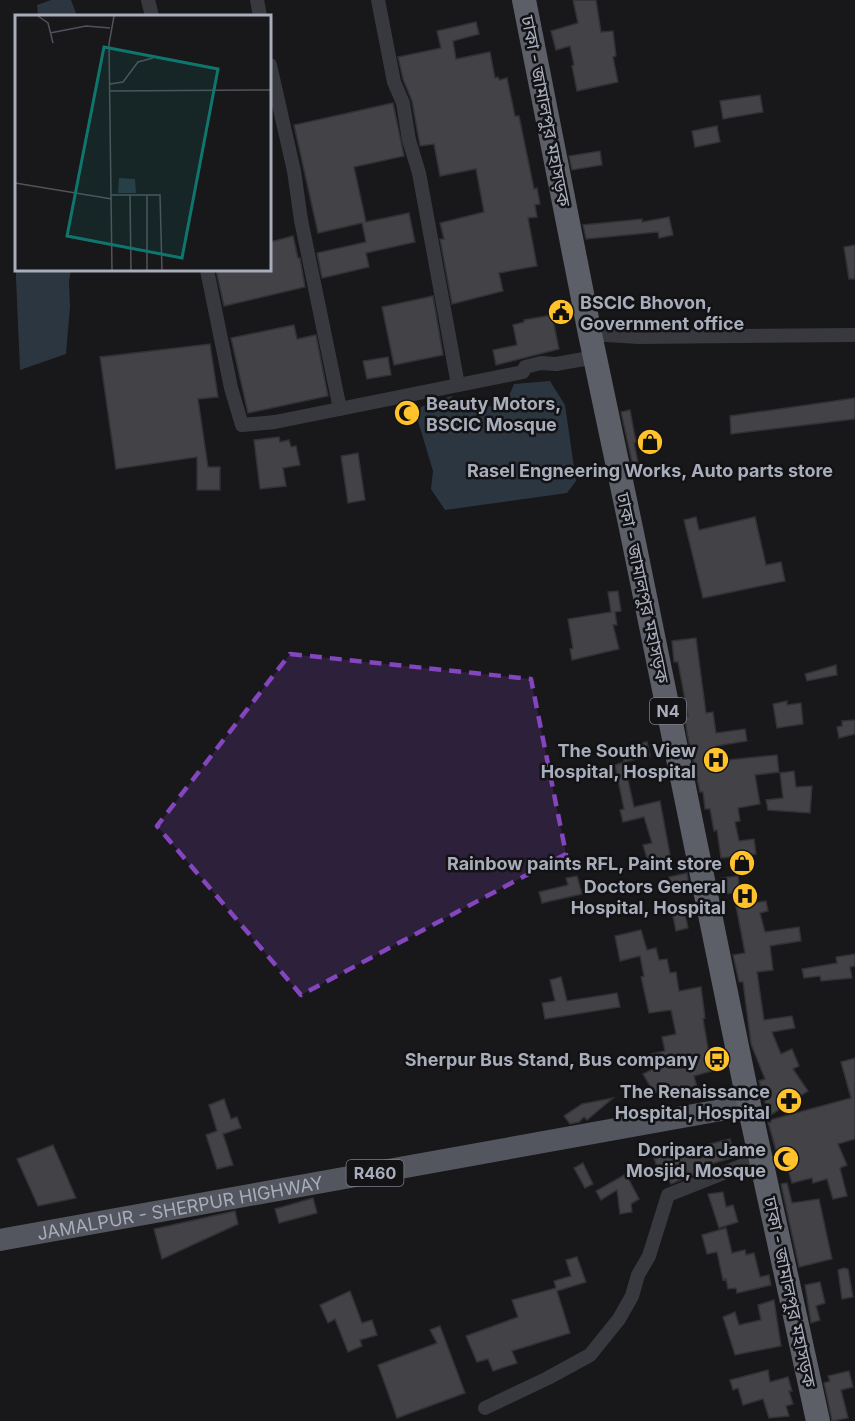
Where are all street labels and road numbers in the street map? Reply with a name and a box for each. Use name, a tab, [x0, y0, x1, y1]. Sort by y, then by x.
street label: ঢাকা - জামালপুর মহাসড়ক	[516, 13, 575, 209]
street label: ঢাকা - জামালপুর মহাসড়ক	[611, 490, 674, 686]
road number: N4	[650, 698, 686, 724]
road number: R460	[346, 1160, 404, 1186]
street label: JAMALPUR - SHERPUR HIGHWAY	[35, 1171, 325, 1244]
street label: ঢাকা - জামালপুর মহাসড়ক	[758, 1194, 821, 1390]

